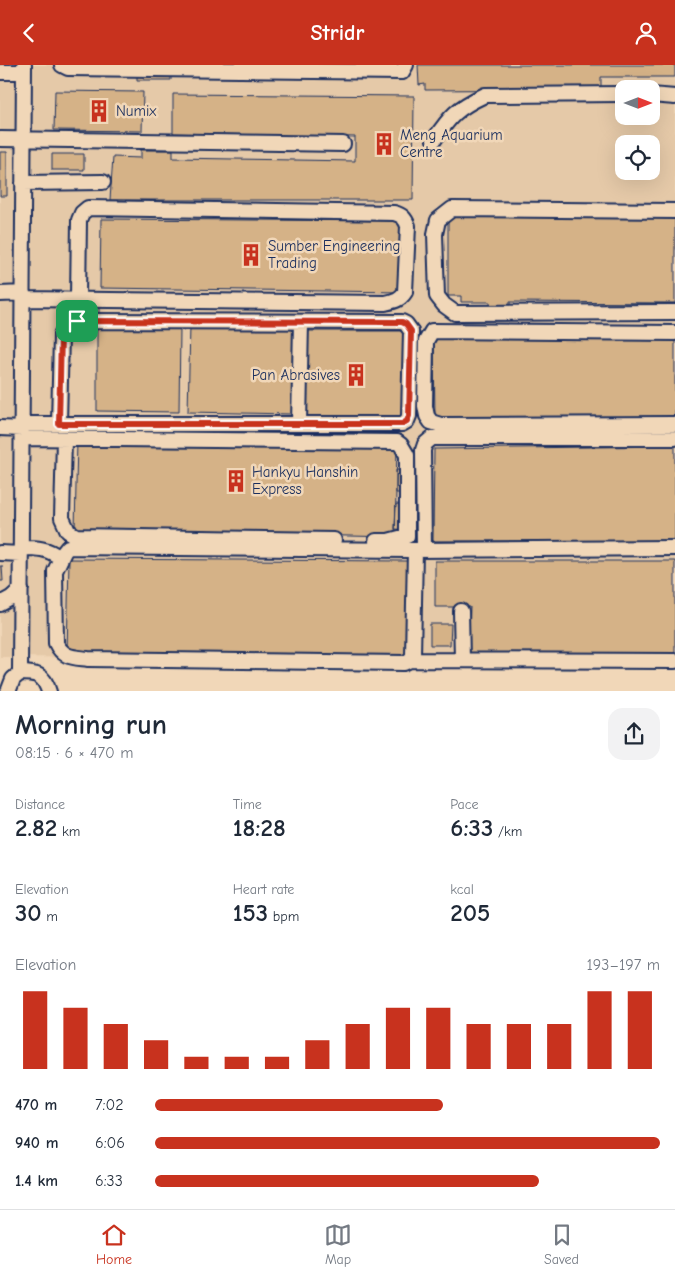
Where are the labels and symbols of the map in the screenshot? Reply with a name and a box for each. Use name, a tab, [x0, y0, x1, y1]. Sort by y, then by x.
north arrow	[615, 80, 660, 125]
building icon: Numix	[86, 98, 112, 124]
place label: Numix	[116, 102, 157, 120]
place label: Meng Aquarium Centre	[400, 126, 503, 161]
building icon: Meng Aquarium Centre	[371, 131, 397, 157]
place label: Sumber Engineering Trading	[268, 237, 400, 272]
building icon: Sumber Engineering Trading	[238, 242, 264, 268]
pin	[56, 300, 98, 342]
building icon: Pan Abrasives	[343, 362, 369, 388]
place label: Pan Abrasives	[252, 366, 340, 384]
place label: Hankyu Hanshin Express	[252, 463, 358, 498]
building icon: Hankyu Hanshin Express	[223, 468, 249, 494]

